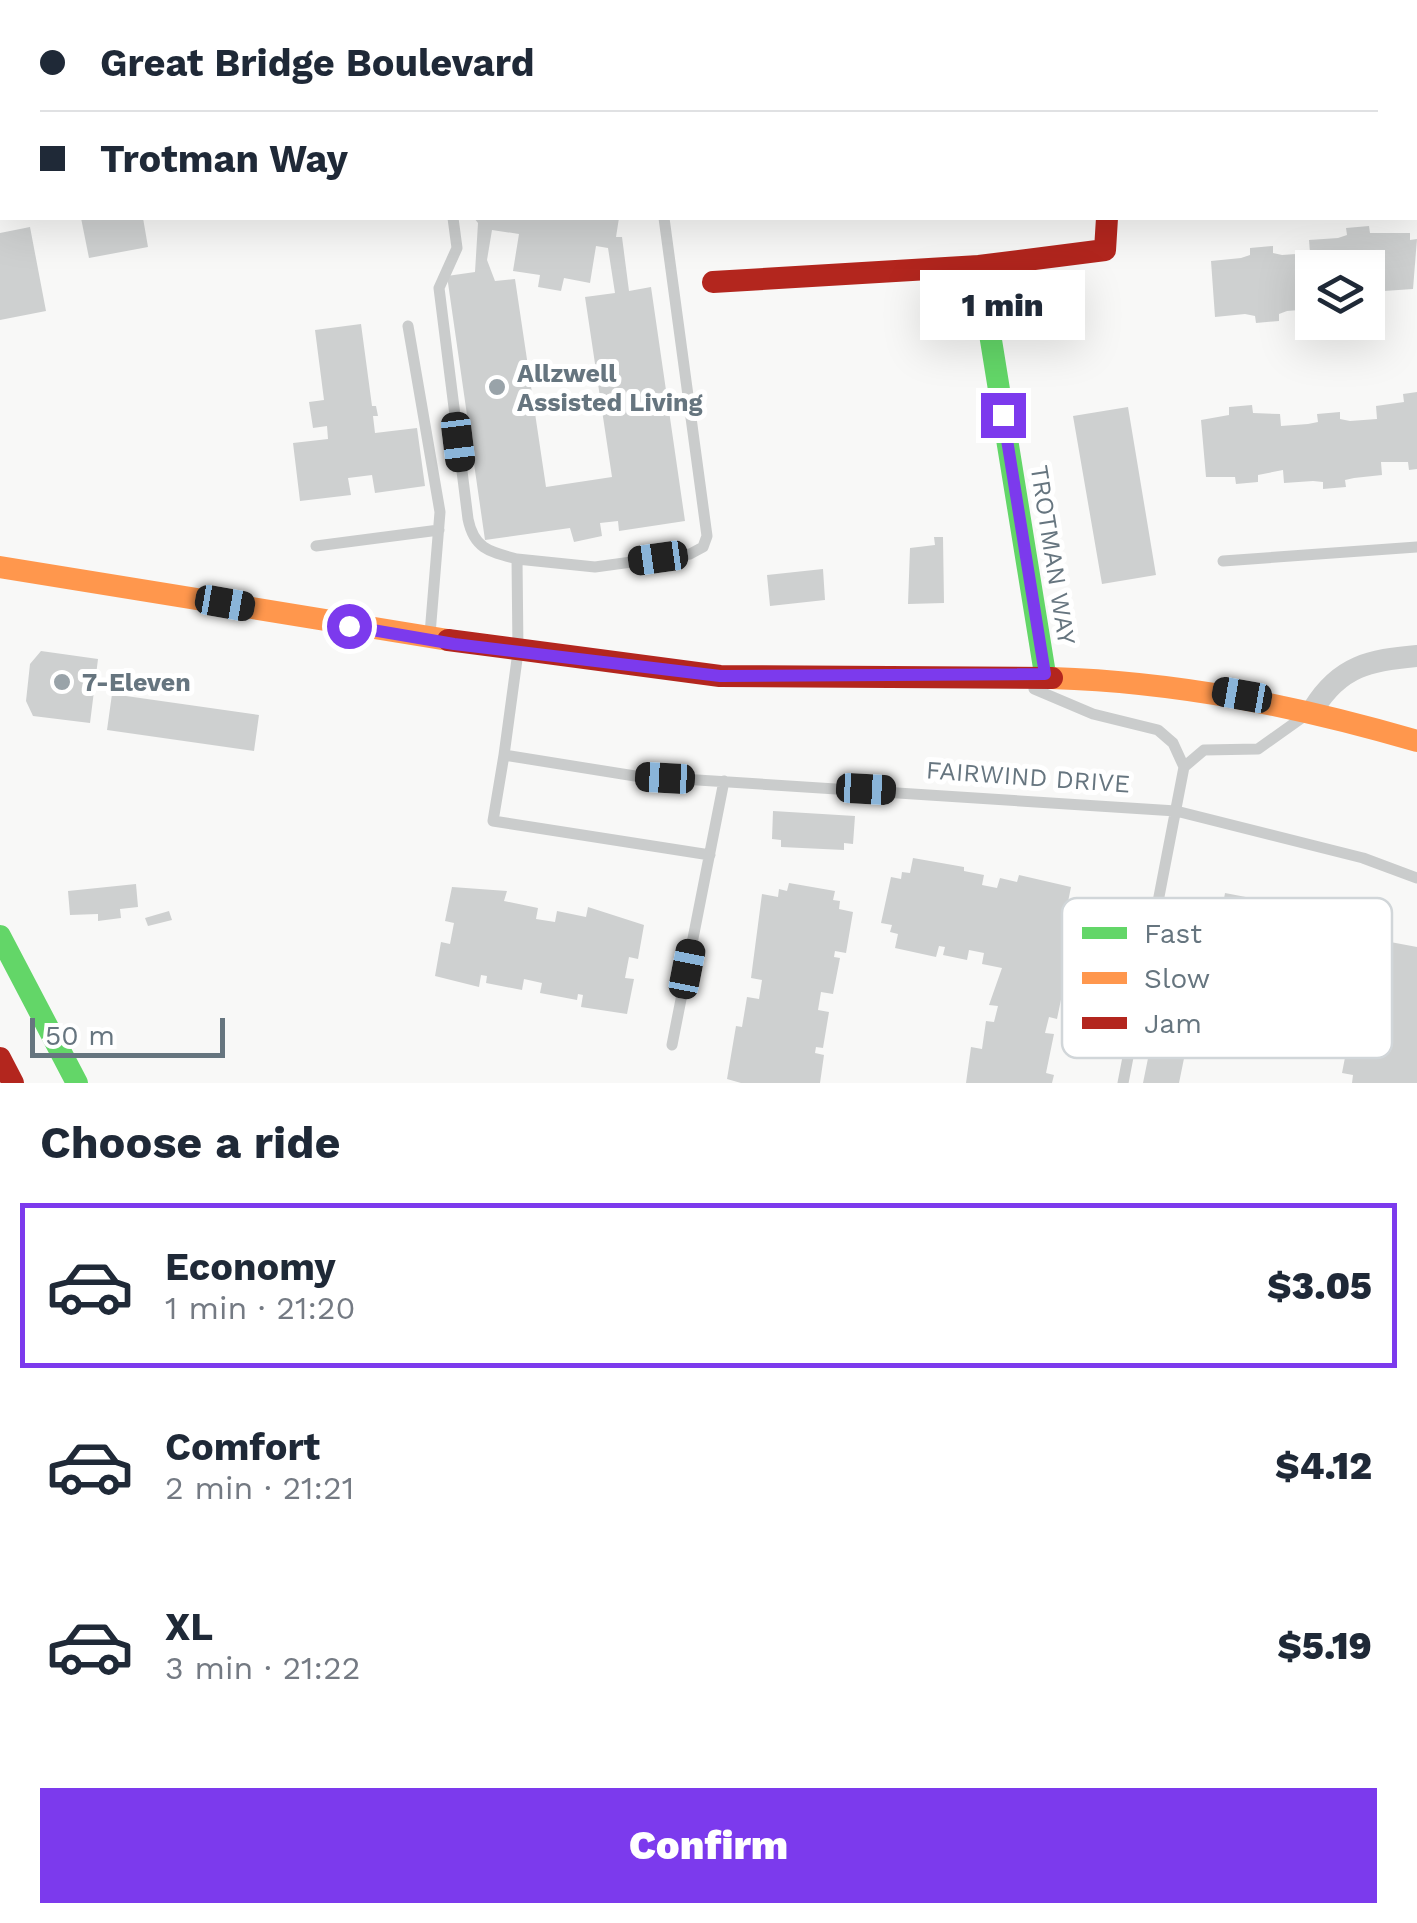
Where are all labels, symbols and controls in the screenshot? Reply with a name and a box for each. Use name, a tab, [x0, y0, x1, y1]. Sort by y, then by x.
text: Great Bridge Boulevard	[100, 41, 535, 85]
text: Trotman Way	[100, 137, 348, 181]
map controls	[1295, 250, 1385, 340]
button: layers	[1295, 250, 1385, 340]
callout: 1 min	[920, 270, 1086, 340]
text: 1 min	[961, 286, 1044, 324]
place label: Allzwell Assisted Living	[517, 359, 702, 417]
marker: Allzwell Assisted Living	[486, 376, 508, 398]
route end	[981, 393, 1026, 438]
car	[439, 410, 477, 474]
street label: TROTMAN WAY	[1025, 463, 1082, 647]
car	[626, 539, 690, 577]
car	[193, 583, 257, 623]
route start	[327, 604, 372, 649]
place label: 7-Eleven	[82, 668, 191, 697]
marker: 7-Eleven	[51, 671, 73, 693]
car	[1210, 675, 1274, 715]
street label: FAIRWIND DRIVE	[925, 755, 1131, 799]
car	[634, 761, 696, 795]
car	[835, 772, 897, 806]
legend	[1062, 898, 1392, 1058]
text: Fast	[1144, 917, 1202, 950]
car	[667, 937, 707, 1001]
text: Slow	[1144, 962, 1210, 995]
text: Jam	[1144, 1007, 1202, 1040]
scale bar	[30, 1013, 225, 1058]
text: 50 m	[45, 1019, 115, 1052]
text: Choose a ride	[40, 1116, 340, 1169]
icon: car	[45, 1241, 135, 1331]
text: Economy	[165, 1245, 336, 1289]
text: $3.05	[1267, 1264, 1372, 1308]
text: 1 min · 21:20	[165, 1289, 355, 1327]
icon: car	[45, 1421, 135, 1511]
text: Comfort	[165, 1425, 320, 1469]
text: $4.12	[1275, 1444, 1372, 1488]
text: 2 min · 21:21	[165, 1469, 354, 1507]
icon: car	[45, 1601, 135, 1691]
text: XL	[165, 1605, 213, 1649]
text: $5.19	[1277, 1624, 1372, 1668]
text: 3 min · 21:22	[165, 1649, 360, 1687]
button: Confirm	[40, 1788, 1377, 1903]

